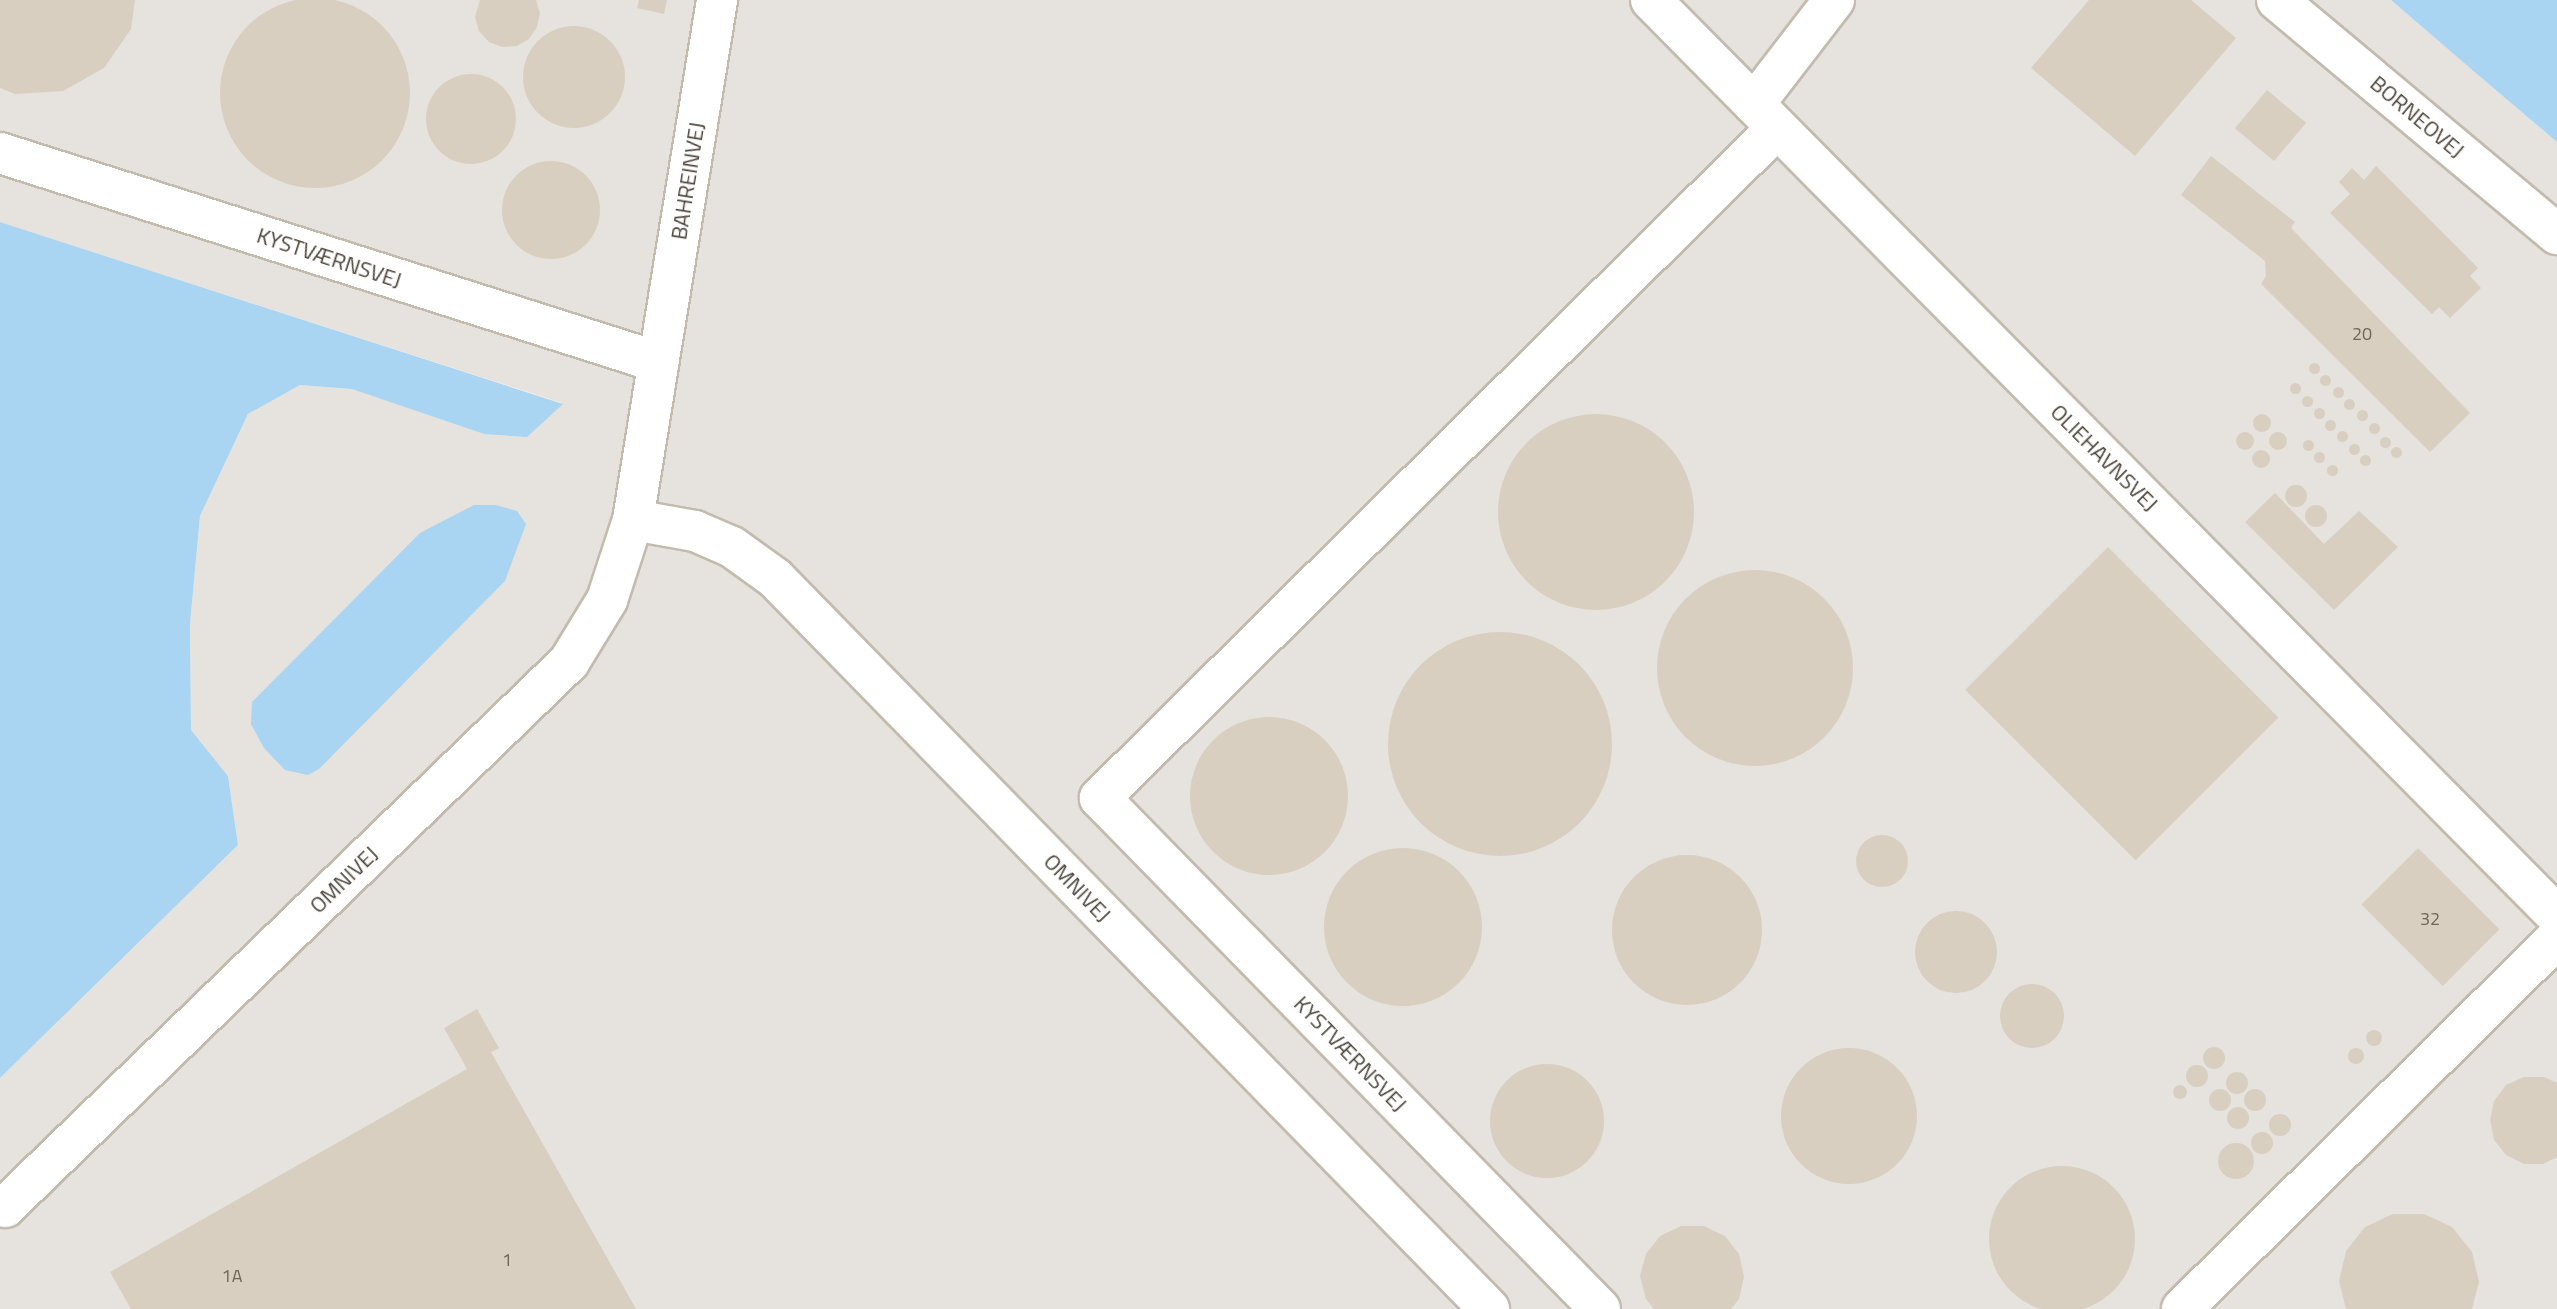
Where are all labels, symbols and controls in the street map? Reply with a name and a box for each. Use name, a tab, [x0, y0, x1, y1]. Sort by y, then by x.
street label: BORNEOVEJ	[2365, 70, 2469, 164]
street label: BAHREINVEJ	[666, 120, 710, 242]
street label: KYSTVÆRNSVEJ	[253, 222, 405, 294]
house number: 20	[2352, 323, 2372, 345]
street label: OLIEHAVNSVEJ	[2045, 399, 2163, 517]
street label: OMNIVEJ	[304, 841, 384, 919]
street label: OMNIVEJ	[1038, 848, 1116, 928]
house number: 32	[2420, 908, 2440, 930]
street label: KYSTVÆRNSVEJ	[1288, 991, 1412, 1117]
house number: 1	[502, 1249, 512, 1271]
house number: 1A	[222, 1265, 242, 1287]

